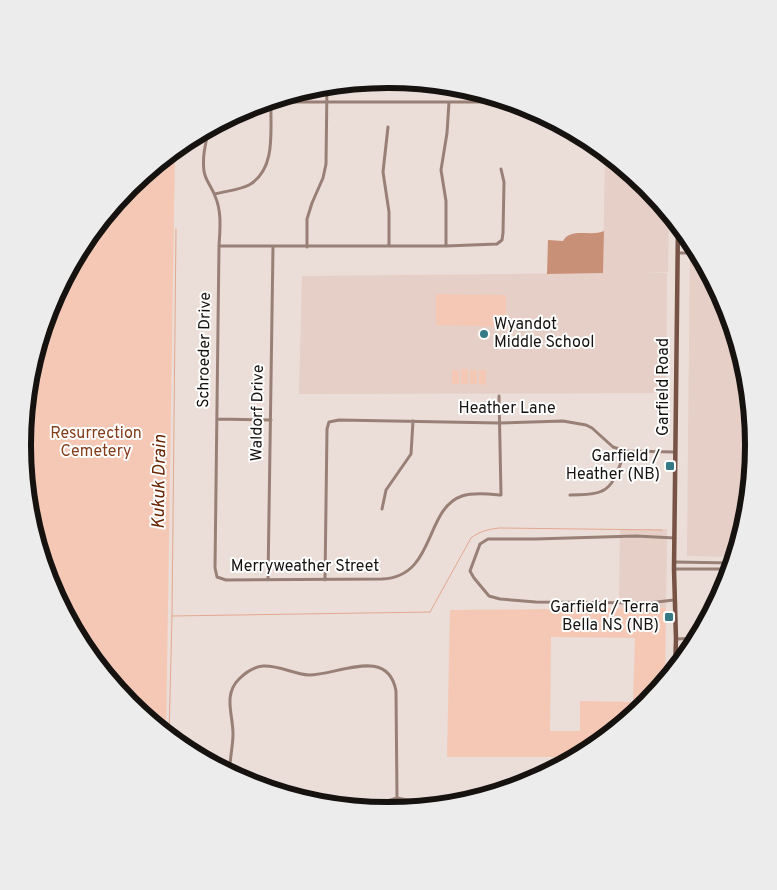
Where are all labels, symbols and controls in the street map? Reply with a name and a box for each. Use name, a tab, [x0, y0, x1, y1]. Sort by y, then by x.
street label: Schroeder Drive	[194, 292, 216, 408]
place label: Wyandot Middle School	[494, 315, 594, 353]
marker: Wyandot Middle School	[478, 328, 490, 340]
street label: Garfield Road	[654, 338, 674, 436]
street label: Waldorf Drive	[247, 364, 269, 462]
street label: Heather Lane	[458, 399, 556, 419]
park label: Resurrection Cemetery	[50, 424, 142, 462]
water label: Kukuk Drain	[148, 434, 172, 529]
place label: Garfield / Heather (NB)	[566, 447, 660, 485]
marker: Garfield / Heather (NB)	[664, 460, 676, 472]
street label: Merryweather Street	[231, 557, 379, 577]
place label: Garfield / Terra Bella NS (NB)	[550, 598, 659, 636]
marker: Garfield / Terra Bella NS (NB)	[663, 611, 675, 623]

